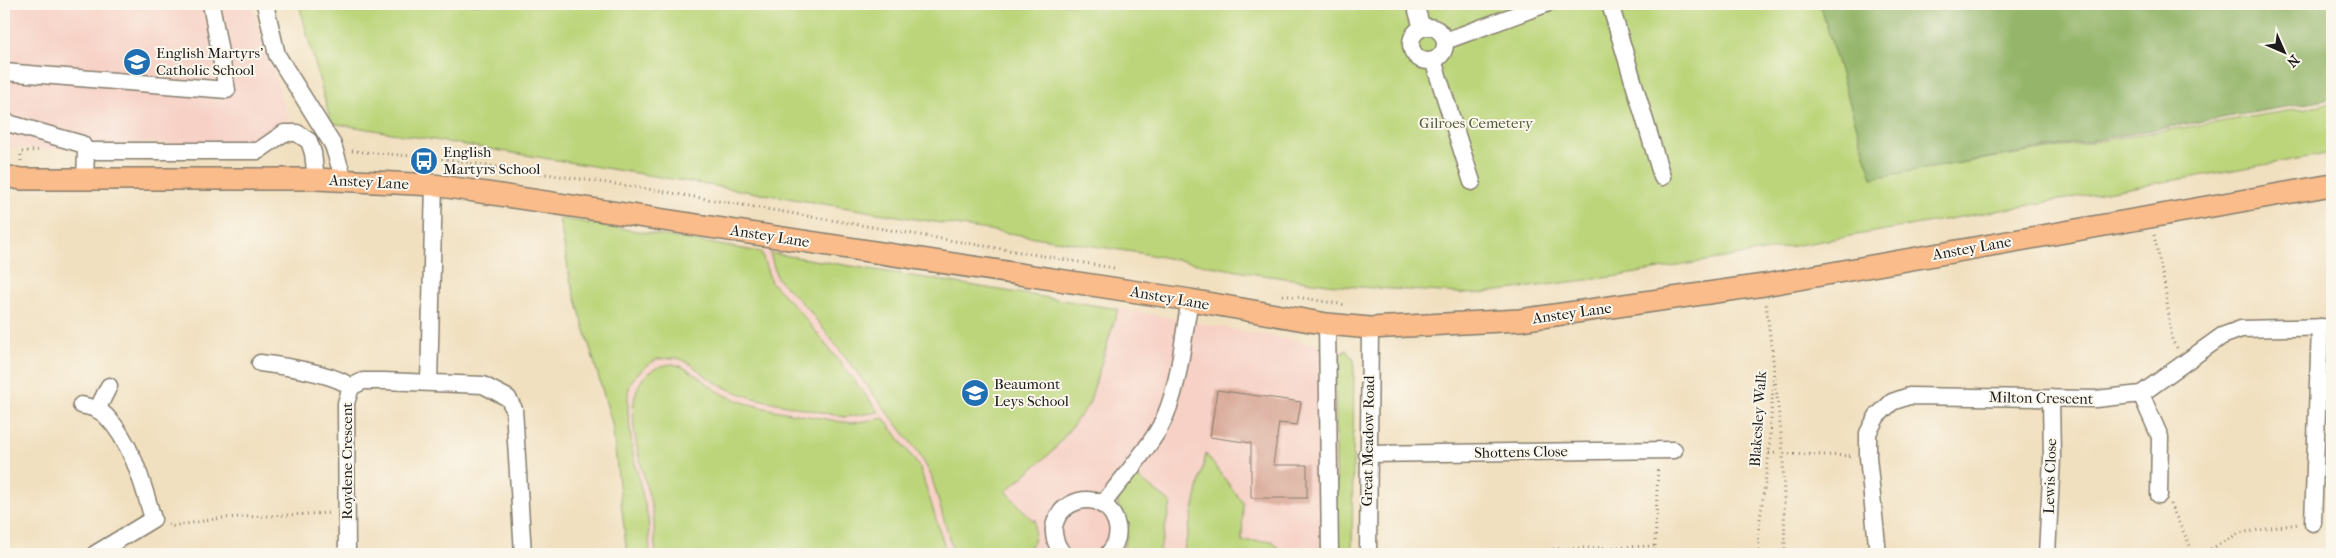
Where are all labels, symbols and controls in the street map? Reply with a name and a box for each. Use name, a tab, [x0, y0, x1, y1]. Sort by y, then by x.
north arrow	[2258, 28, 2308, 78]
place label: English Martyrs' Catholic School	[156, 44, 263, 79]
school or university icon: English Martyrs' Catholic School	[122, 47, 152, 77]
text: N	[2283, 51, 2303, 71]
park label: Gilroes Cemetery	[1419, 114, 1534, 132]
place label: English Martyrs School	[443, 143, 541, 178]
bus stop icon: English Martyrs School	[409, 146, 439, 176]
street label: Anstey Lane	[328, 171, 410, 193]
street label: Anstey Lane	[728, 221, 811, 251]
street label: Anstey Lane	[1930, 232, 2013, 264]
street label: Anstey Lane	[1128, 282, 1211, 314]
street label: Anstey Lane	[1530, 298, 1613, 328]
street label: Blakesley Walk	[1746, 370, 1770, 468]
place label: Beaumont Leys School	[994, 375, 1069, 410]
street label: Great Meadow Road	[1358, 375, 1378, 507]
school or university icon: Beaumont Leys School	[960, 378, 990, 408]
street label: Milton Crescent	[1989, 388, 2094, 408]
street label: Roydene Crescent	[338, 402, 356, 520]
street label: Lewis Close	[2040, 437, 2060, 514]
street label: Shottens Close	[1474, 442, 1569, 462]

